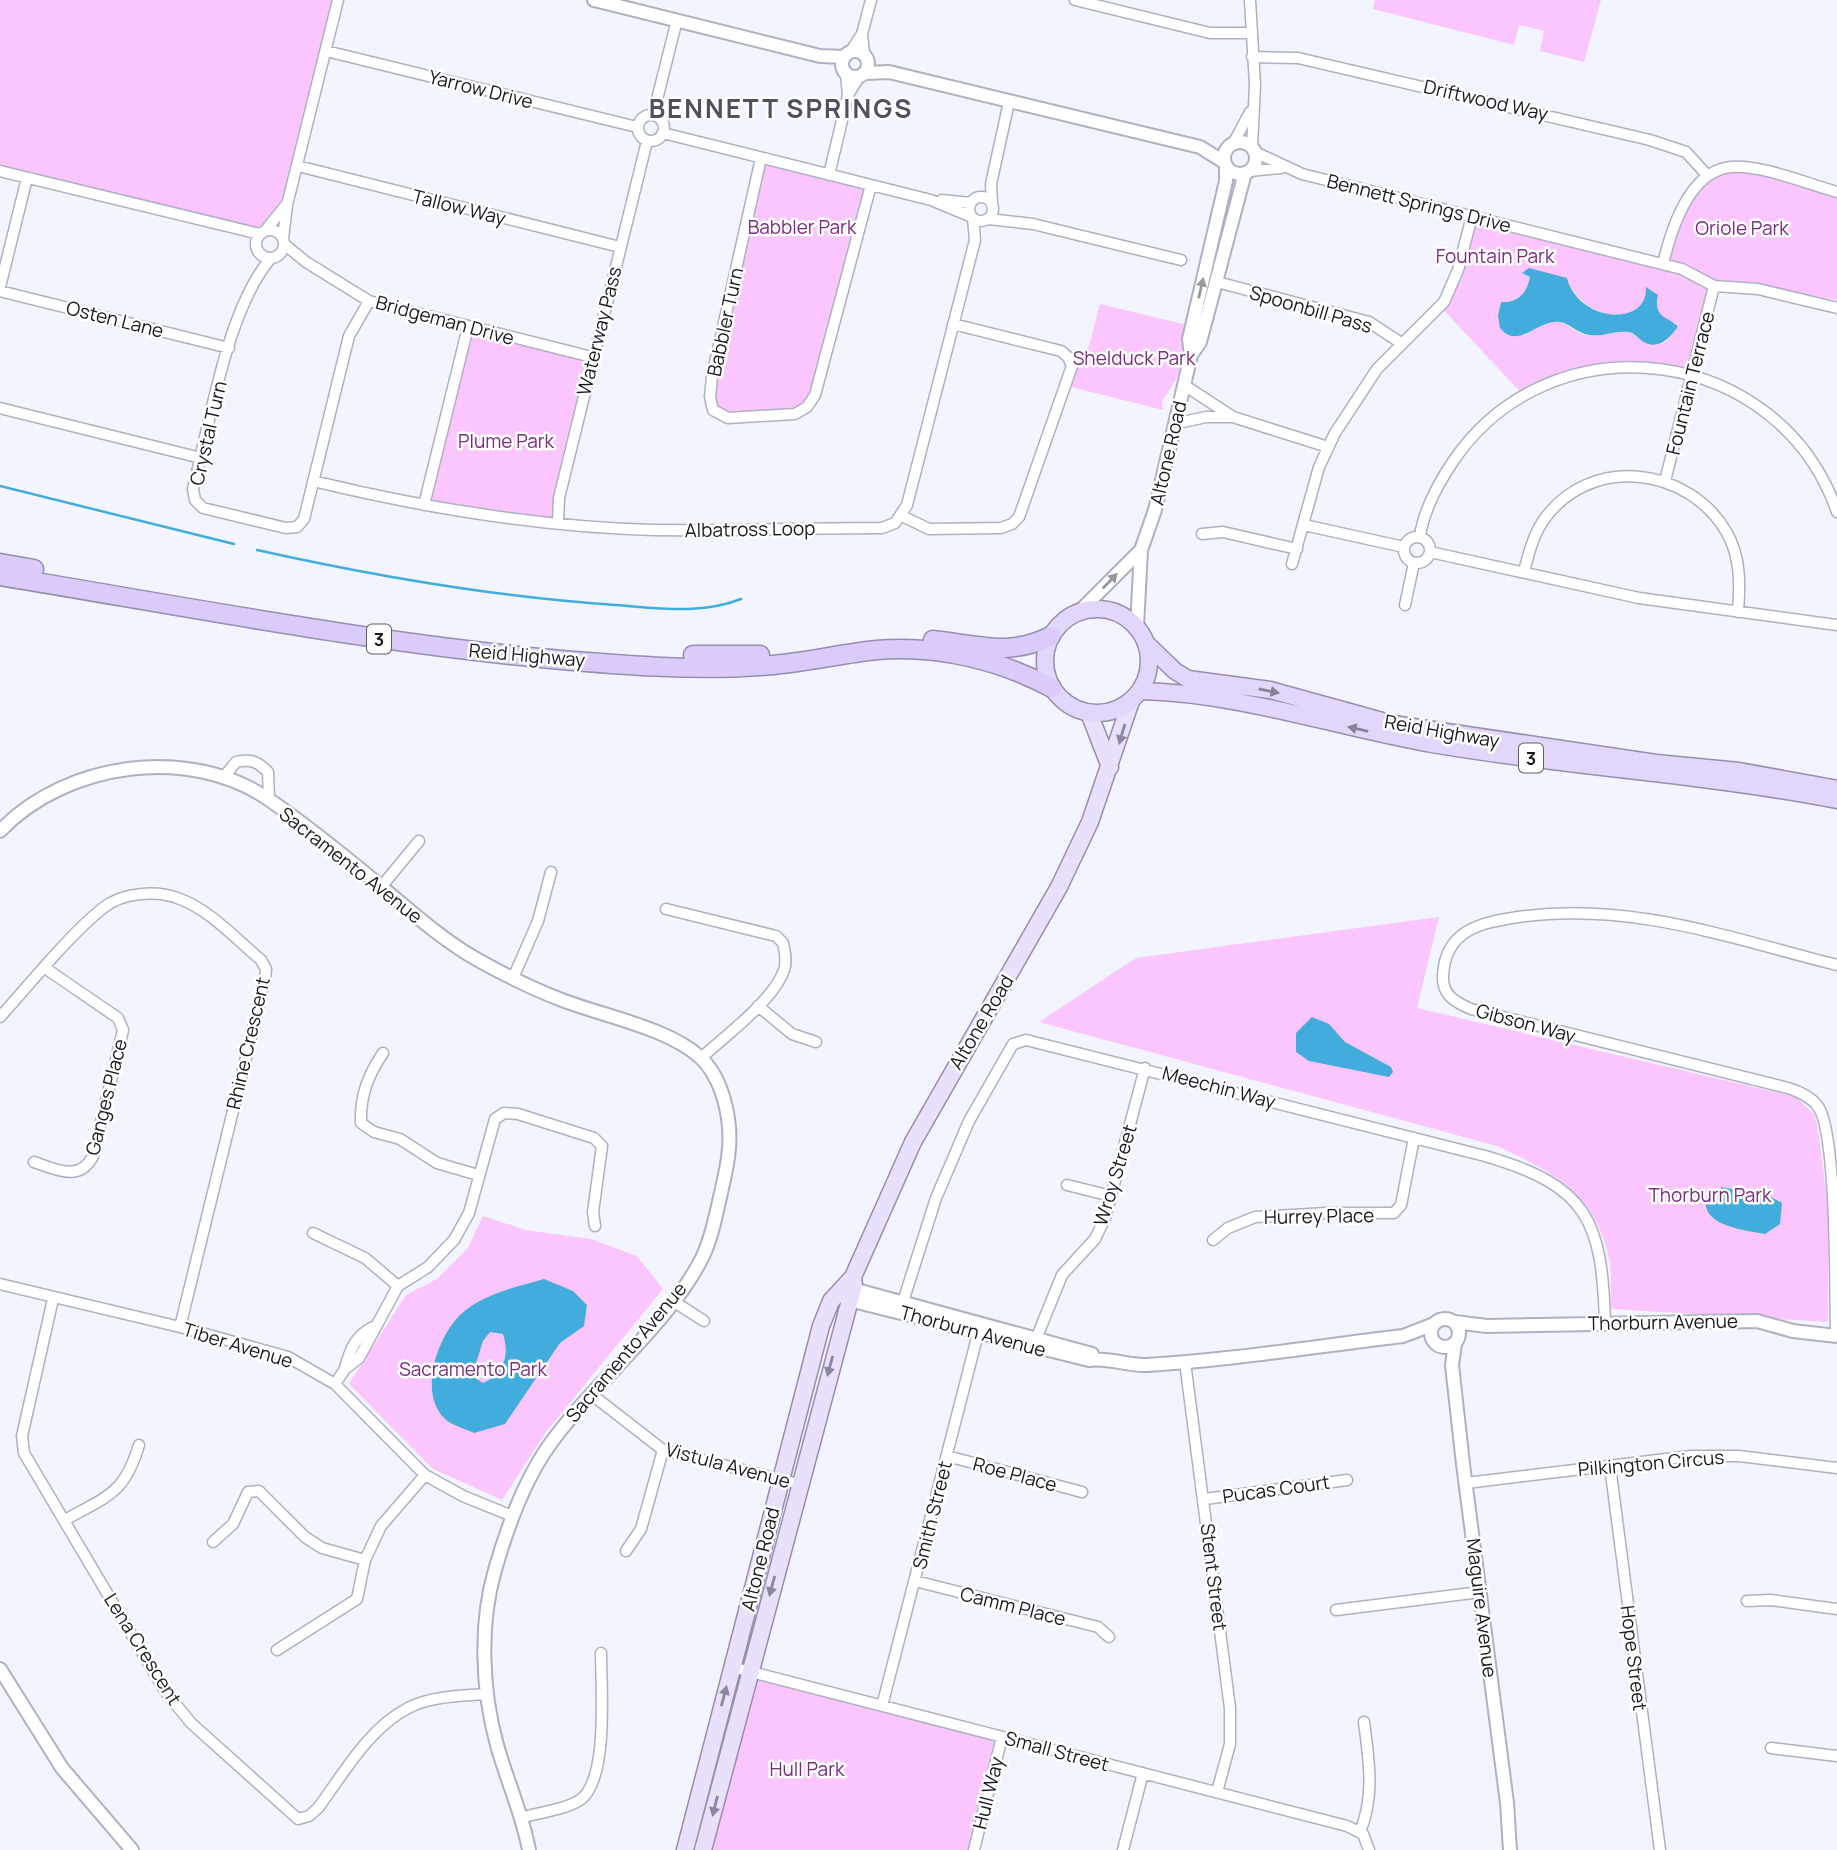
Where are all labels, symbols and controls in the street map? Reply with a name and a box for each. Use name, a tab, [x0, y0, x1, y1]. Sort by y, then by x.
street label: Yarrow Drive	[426, 63, 536, 115]
street label: Driftwood Way	[1421, 73, 1551, 127]
district label: BENNETT SPRINGS	[649, 90, 913, 126]
street label: Bennett Springs Drive	[1324, 168, 1514, 238]
street label: Tallow Way	[409, 183, 509, 231]
park label: Babbler Park	[748, 214, 857, 240]
park label: Oriole Park	[1695, 215, 1789, 241]
park label: Fountain Park	[1436, 243, 1555, 269]
street label: Waterway Pass	[570, 264, 628, 398]
street label: Babbler Turn	[701, 265, 749, 379]
one-way arrow	[1196, 277, 1207, 299]
street label: Spoonbill Pass	[1247, 279, 1375, 339]
street label: Bridgeman Drive	[373, 289, 517, 351]
street label: Osten Lane	[64, 294, 166, 344]
street label: Fountain Terrace	[1660, 309, 1720, 457]
park label: Shelduck Park	[1073, 345, 1196, 371]
street label: Crystal Turn	[183, 378, 233, 488]
street label: Altone Road	[1143, 398, 1193, 508]
park label: Plume Park	[458, 428, 555, 454]
street label: Albatross Loop	[684, 515, 816, 543]
one-way arrow	[1101, 573, 1117, 590]
road number: 3	[367, 624, 391, 654]
street label: Reid Highway	[468, 637, 586, 673]
one-way arrow	[1258, 685, 1280, 696]
street label: Reid Highway	[1382, 708, 1502, 754]
one-way arrow	[1347, 723, 1369, 734]
one-way arrow	[1116, 724, 1126, 745]
road number: 3	[1519, 744, 1543, 772]
street label: Sacramento Avenue	[274, 801, 428, 929]
street label: Altone Road	[943, 970, 1019, 1074]
street label: Rhine Crescent	[220, 974, 276, 1112]
street label: Gibson Way	[1473, 997, 1579, 1049]
street label: Ganges Place	[79, 1036, 133, 1158]
street label: Meechin Way	[1159, 1059, 1279, 1115]
street label: Wroy Street	[1087, 1121, 1143, 1229]
park label: Thorburn Park	[1648, 1182, 1772, 1208]
street label: Hurrey Place	[1264, 1202, 1374, 1230]
street label: Sacramento Avenue	[560, 1277, 692, 1427]
street label: Thorburn Avenue	[897, 1299, 1049, 1363]
street label: Thorburn Avenue	[1588, 1308, 1738, 1336]
street label: Tiber Avenue	[180, 1316, 296, 1374]
one-way arrow	[824, 1355, 835, 1377]
park label: Sacramento Park	[399, 1356, 548, 1382]
street label: Vistula Avenue	[663, 1436, 793, 1494]
street label: Pilkington Circus	[1577, 1444, 1725, 1482]
street label: Roe Place	[970, 1450, 1060, 1498]
street label: Smith Street	[906, 1458, 958, 1572]
street label: Pucas Court	[1221, 1469, 1331, 1509]
street label: Altone Road	[735, 1504, 785, 1614]
street label: Stent Street	[1194, 1522, 1234, 1632]
street label: Maguire Avenue	[1461, 1537, 1503, 1679]
one-way arrow	[766, 1575, 777, 1597]
street label: Camm Place	[957, 1580, 1069, 1632]
street label: Lena Crescent	[98, 1588, 188, 1710]
street label: Hope Street	[1615, 1604, 1653, 1712]
one-way arrow	[719, 1685, 730, 1707]
street label: Small Street	[1002, 1725, 1112, 1777]
street label: Hull Way	[966, 1754, 1010, 1832]
park label: Hull Park	[770, 1756, 845, 1782]
one-way arrow	[709, 1795, 720, 1817]

